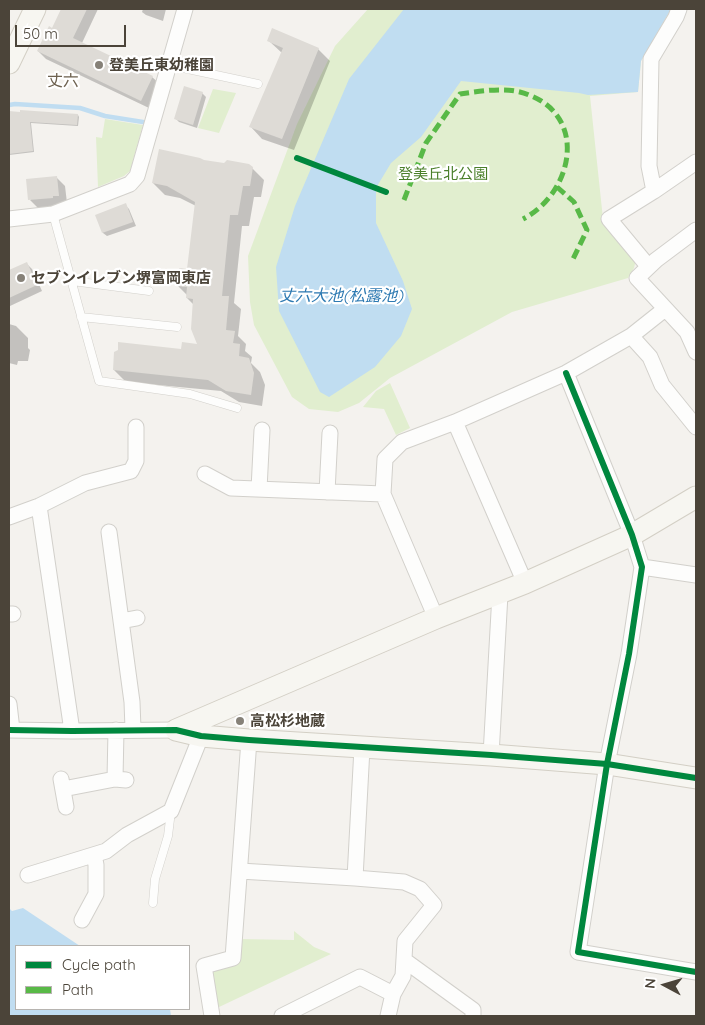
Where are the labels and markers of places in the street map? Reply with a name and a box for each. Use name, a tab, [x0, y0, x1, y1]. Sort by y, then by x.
place label: 登美丘東幼稚園	[109, 56, 214, 74]
marker: 登美丘東幼稚園	[93, 59, 105, 71]
place label: セブンイレブン堺富岡東店	[31, 269, 211, 287]
marker: セブンイレブン堺富岡東店	[15, 272, 27, 284]
place label: 高松杉地蔵	[250, 712, 325, 730]
marker: 高松杉地蔵	[234, 715, 246, 727]

